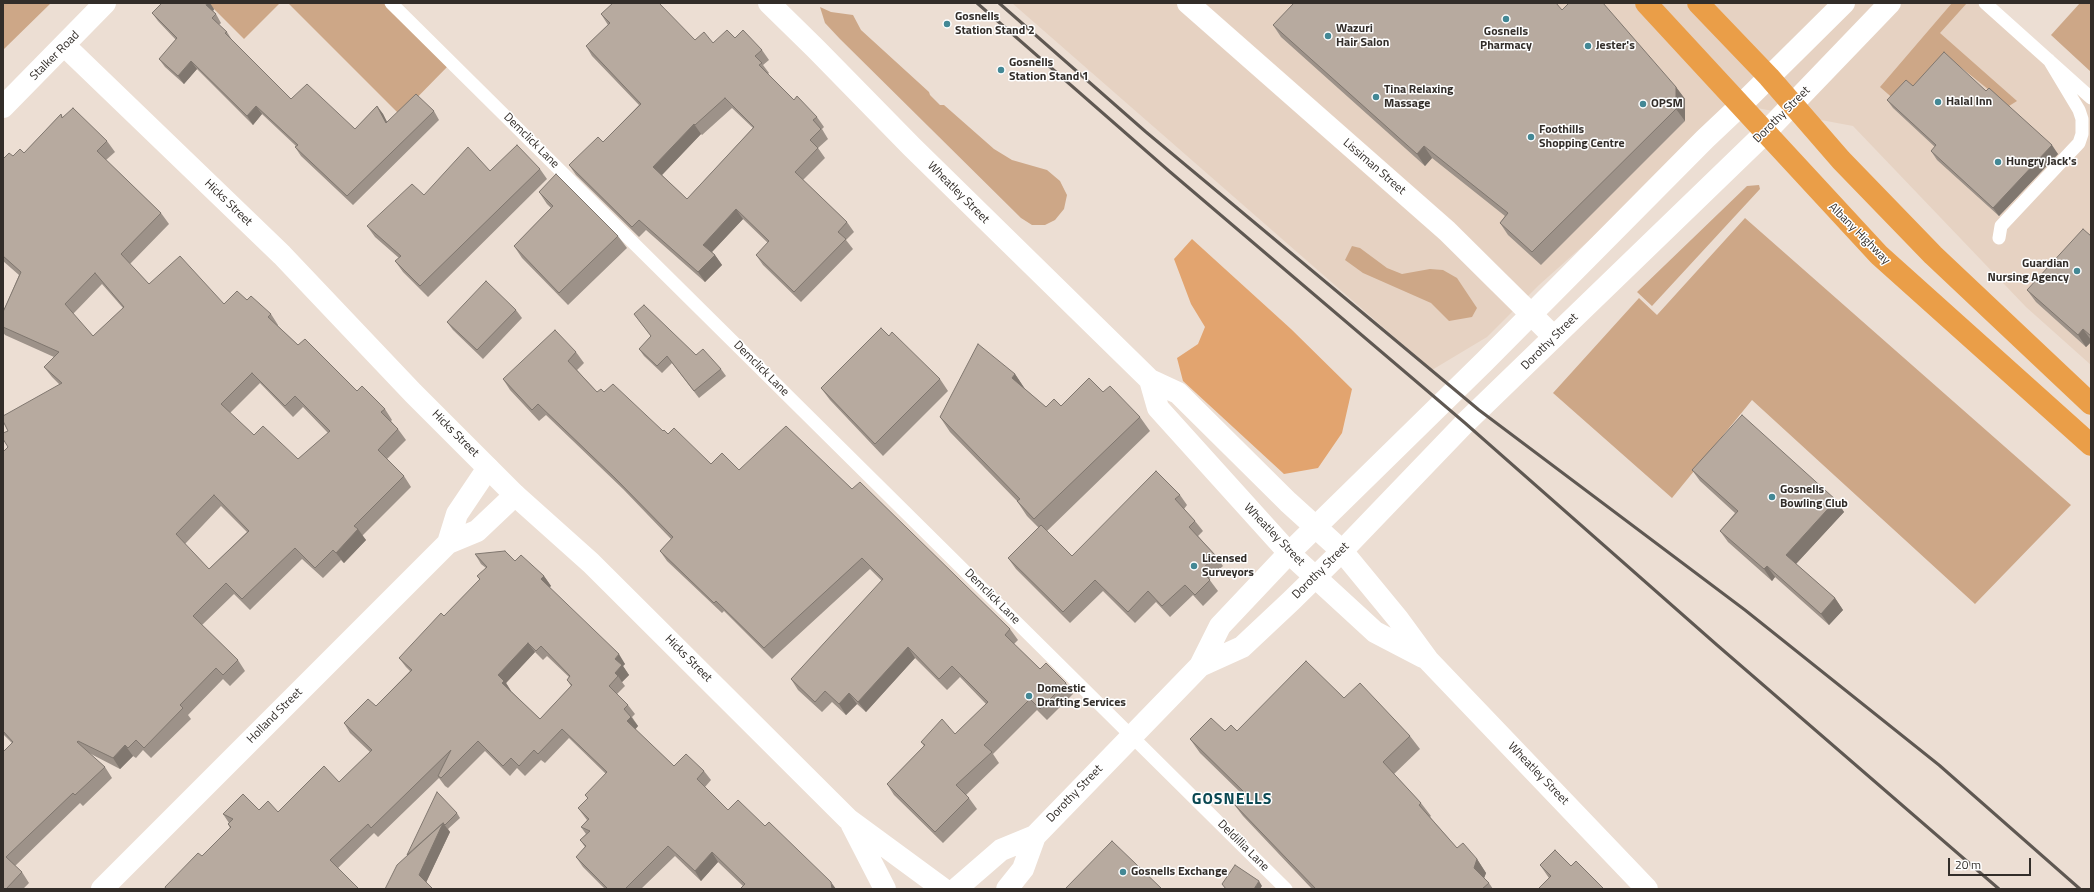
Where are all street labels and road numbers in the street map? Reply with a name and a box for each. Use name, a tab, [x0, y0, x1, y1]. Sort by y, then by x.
street label: Stalker Road	[27, 28, 83, 84]
street label: Dorothy Street	[1751, 84, 1813, 146]
street label: Demclick Lane	[500, 110, 562, 172]
street label: Lissiman Street	[1340, 136, 1408, 198]
street label: Wheatley Street	[924, 159, 992, 227]
street label: Hicks Street	[201, 177, 255, 229]
street label: Albany Highway	[1825, 200, 1893, 268]
street label: Dorothy Street	[1519, 311, 1581, 373]
street label: Demclick Lane	[730, 338, 792, 400]
street label: Hicks Street	[428, 407, 482, 461]
street label: Wheatley Street	[1241, 501, 1307, 569]
street label: Dorothy Street	[1290, 540, 1352, 602]
street label: Demclick Lane	[961, 566, 1023, 628]
street label: Hicks Street	[661, 632, 715, 686]
street label: Holland Street	[244, 685, 306, 747]
street label: Wheatley Street	[1505, 740, 1571, 808]
street label: Dorothy Street	[1044, 762, 1106, 826]
street label: Deldillia Lane	[1214, 817, 1272, 875]

